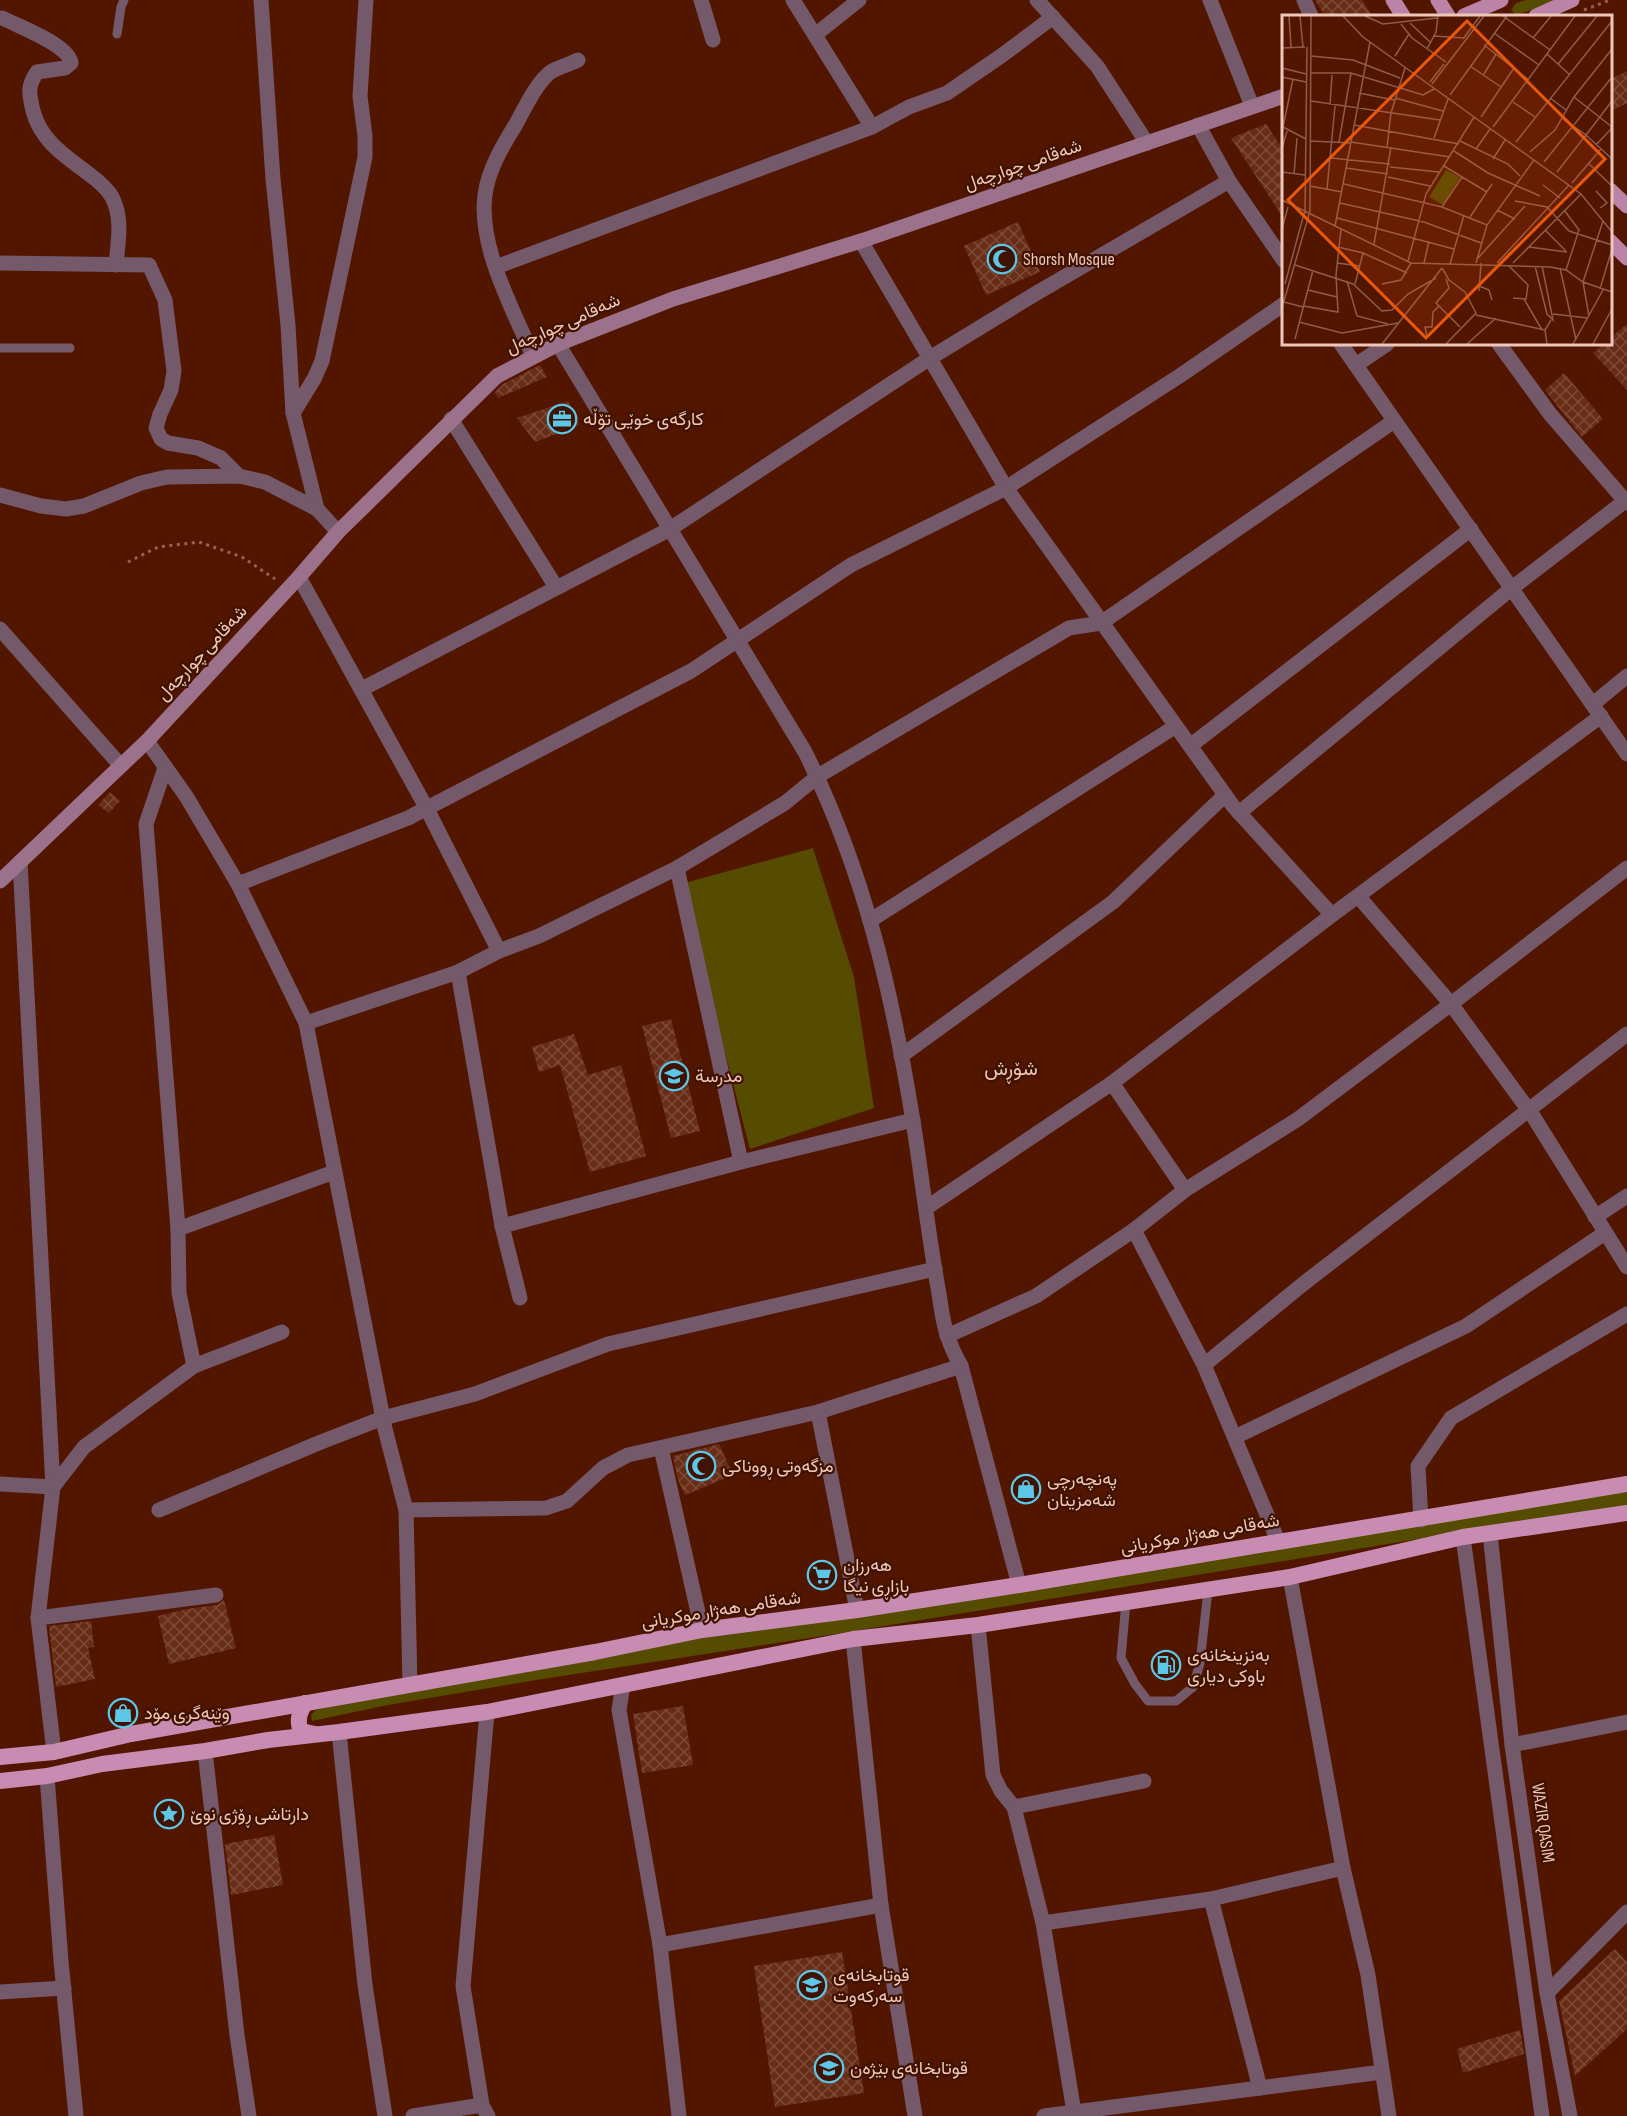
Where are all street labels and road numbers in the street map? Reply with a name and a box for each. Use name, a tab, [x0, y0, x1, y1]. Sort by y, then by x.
street label: شەقامی چوارچەل	[961, 135, 1085, 196]
street label: شەقامی چوارچەل	[503, 289, 624, 359]
street label: شەقامی چوارچەل	[152, 601, 252, 706]
street label: شەقامی ھەژار موکریانی	[1119, 1510, 1281, 1558]
street label: شەقامی ھەژار موکریانی	[640, 1587, 802, 1633]
street label: WAZIR QASIM	[1527, 1782, 1559, 1864]

